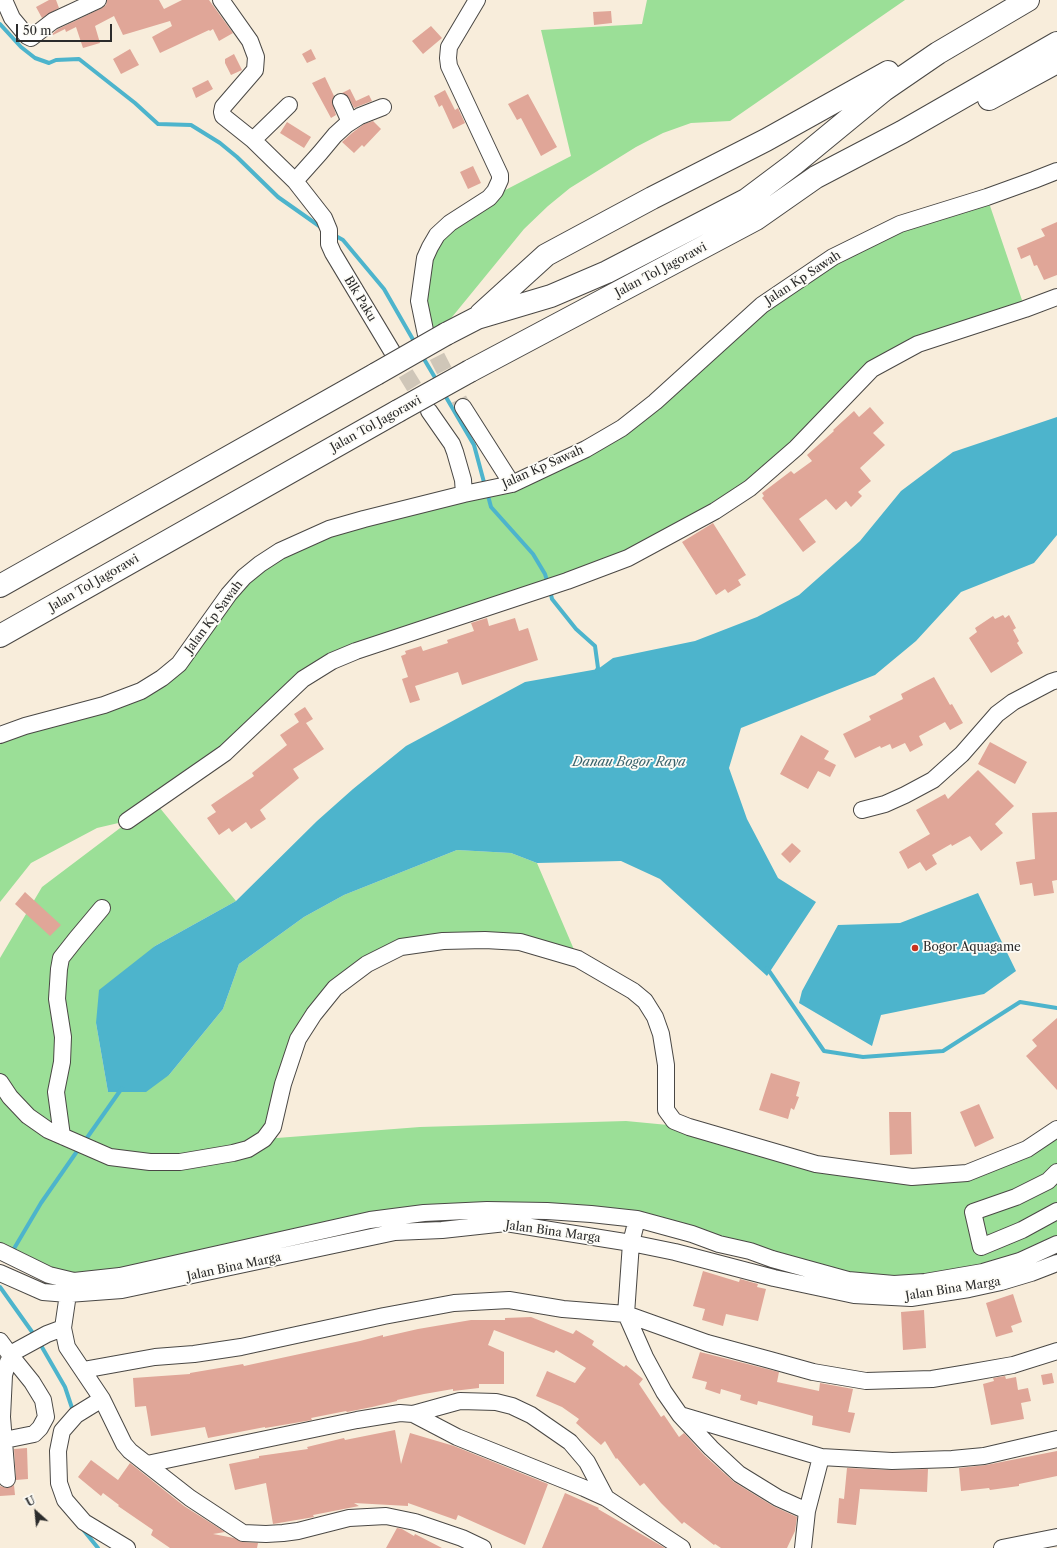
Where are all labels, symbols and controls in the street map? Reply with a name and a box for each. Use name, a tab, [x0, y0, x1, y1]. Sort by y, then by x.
scale bar	[18, 16, 114, 42]
text: 50 m	[23, 23, 52, 38]
street label: Jalan Tol Jagorawi	[613, 240, 709, 300]
street label: Jalan Kp Sawah	[762, 248, 844, 308]
street label: Blk Paku	[341, 274, 379, 324]
street label: Jalan Tol Jagorawi	[328, 393, 424, 455]
street label: Jalan Kp Sawah	[500, 443, 586, 491]
street label: Jalan Tol Jagorawi	[46, 551, 142, 615]
street label: Jalan Kp Sawah	[182, 578, 246, 656]
water label: Danau Bogor Raya	[572, 754, 686, 770]
place label: Bogor Aquagame	[923, 941, 1021, 955]
marker: Bogor Aquagame	[910, 943, 920, 953]
street label: Jalan Bina Marga	[504, 1218, 602, 1246]
street label: Jalan Bina Marga	[186, 1250, 282, 1284]
street label: Jalan Bina Marga	[904, 1274, 1002, 1304]
north arrow	[16, 1492, 56, 1532]
text: U	[23, 1493, 38, 1510]

